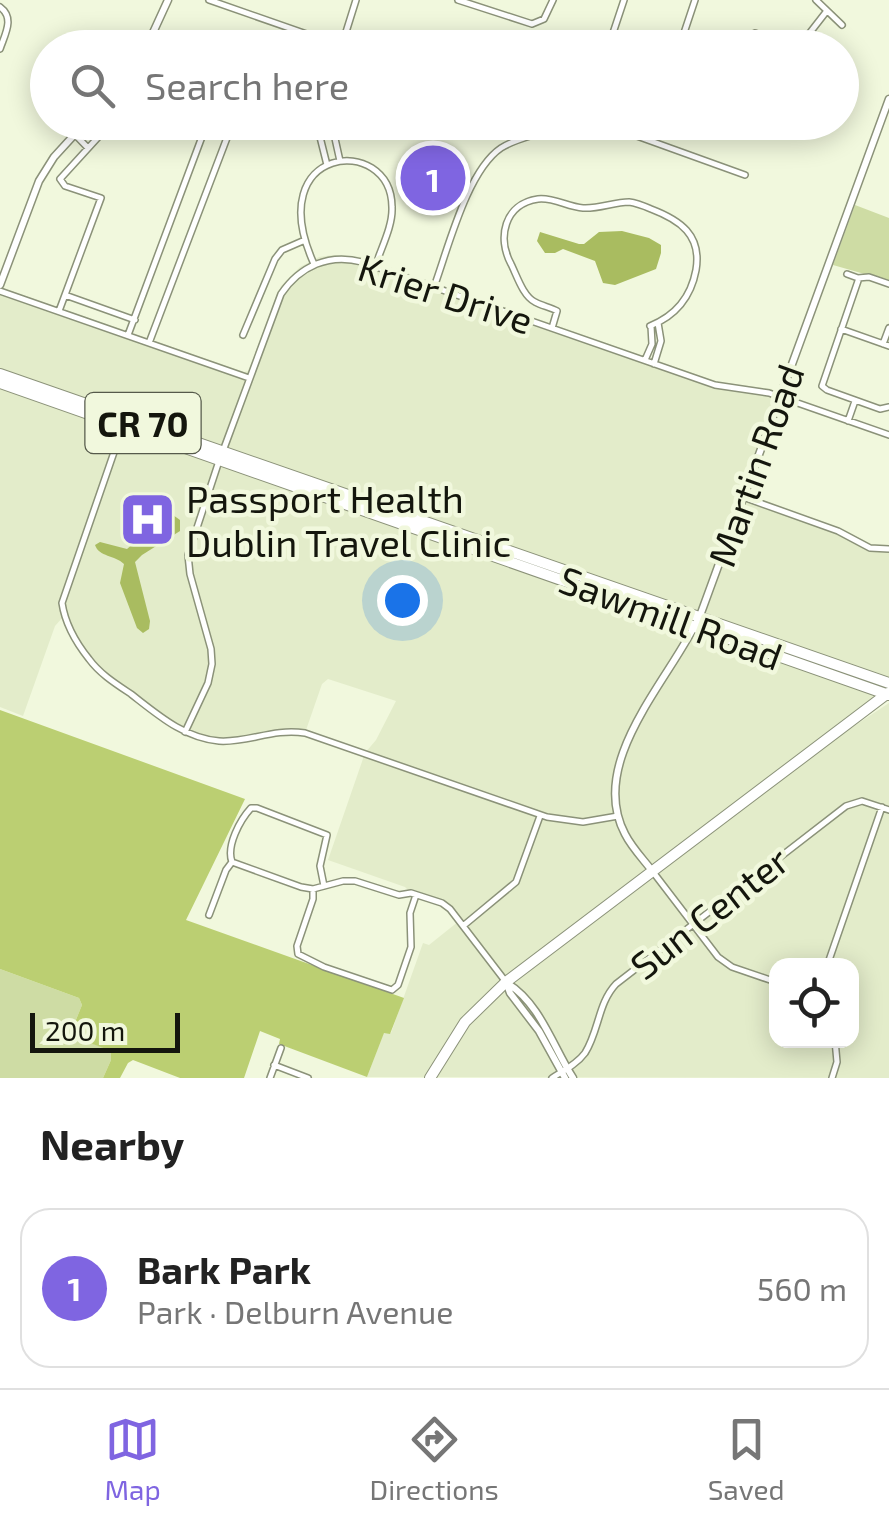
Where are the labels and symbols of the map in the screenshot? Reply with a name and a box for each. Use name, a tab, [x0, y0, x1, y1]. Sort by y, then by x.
pin: 1	[400, 140, 466, 216]
street label: Krier Drive	[353, 243, 539, 343]
street label: Martin Road	[697, 358, 813, 572]
road number: CR 70	[86, 393, 200, 453]
place label: Passport Health Dublin Travel Clinic	[186, 475, 511, 565]
hospital icon: Passport Health Dublin Travel Clinic	[117, 490, 177, 550]
street label: Sawmill Road	[553, 555, 789, 679]
your location	[377, 575, 428, 626]
street label: Sun Center	[621, 836, 797, 988]
scale bar	[30, 1008, 180, 1052]

